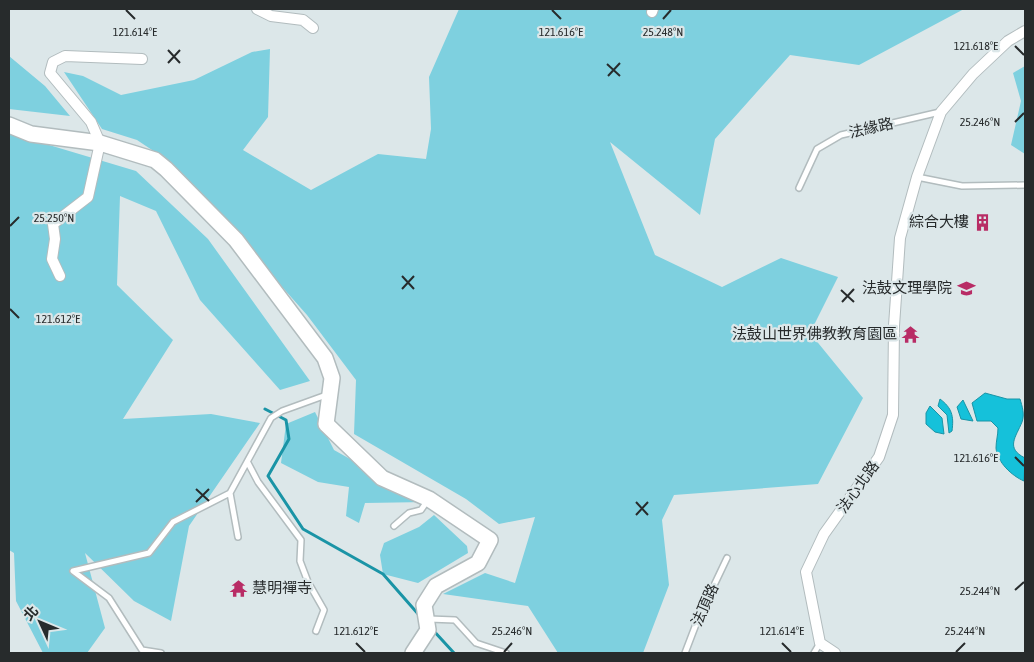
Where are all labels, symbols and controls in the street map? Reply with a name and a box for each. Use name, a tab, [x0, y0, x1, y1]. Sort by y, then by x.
text: 121.614°E	[113, 25, 157, 39]
text: 121.616°E	[539, 25, 583, 39]
text: 25.248°N	[643, 25, 683, 39]
text: 121.618°E	[954, 39, 998, 53]
street label: 法緣路	[847, 114, 895, 141]
text: 25.246°N	[960, 115, 1000, 129]
text: 25.250°N	[34, 211, 74, 225]
building icon: 綜合大樓	[973, 212, 993, 232]
place label: 綜合大樓	[909, 213, 969, 230]
school or university icon: 法鼓文理學院	[956, 278, 976, 298]
place label: 法鼓文理學院	[862, 279, 952, 296]
text: 121.612°E	[36, 312, 80, 326]
temple icon: 法鼓山世界佛教教育園區	[901, 324, 921, 344]
place label: 法鼓山世界佛教教育園區	[732, 325, 897, 342]
text: 121.616°E	[954, 451, 998, 465]
street label: 法心北路	[833, 457, 882, 516]
temple icon: 慧明禪寺	[228, 578, 248, 598]
place label: 慧明禪寺	[252, 579, 312, 596]
street label: 法頂路	[688, 581, 721, 629]
text: 25.244°N	[960, 584, 1000, 598]
north arrow	[15, 597, 65, 647]
text: 北	[20, 602, 41, 624]
text: 121.612°E	[334, 624, 378, 638]
text: 25.246°N	[492, 624, 532, 638]
text: 121.614°E	[760, 624, 804, 638]
text: 25.244°N	[945, 624, 985, 638]

